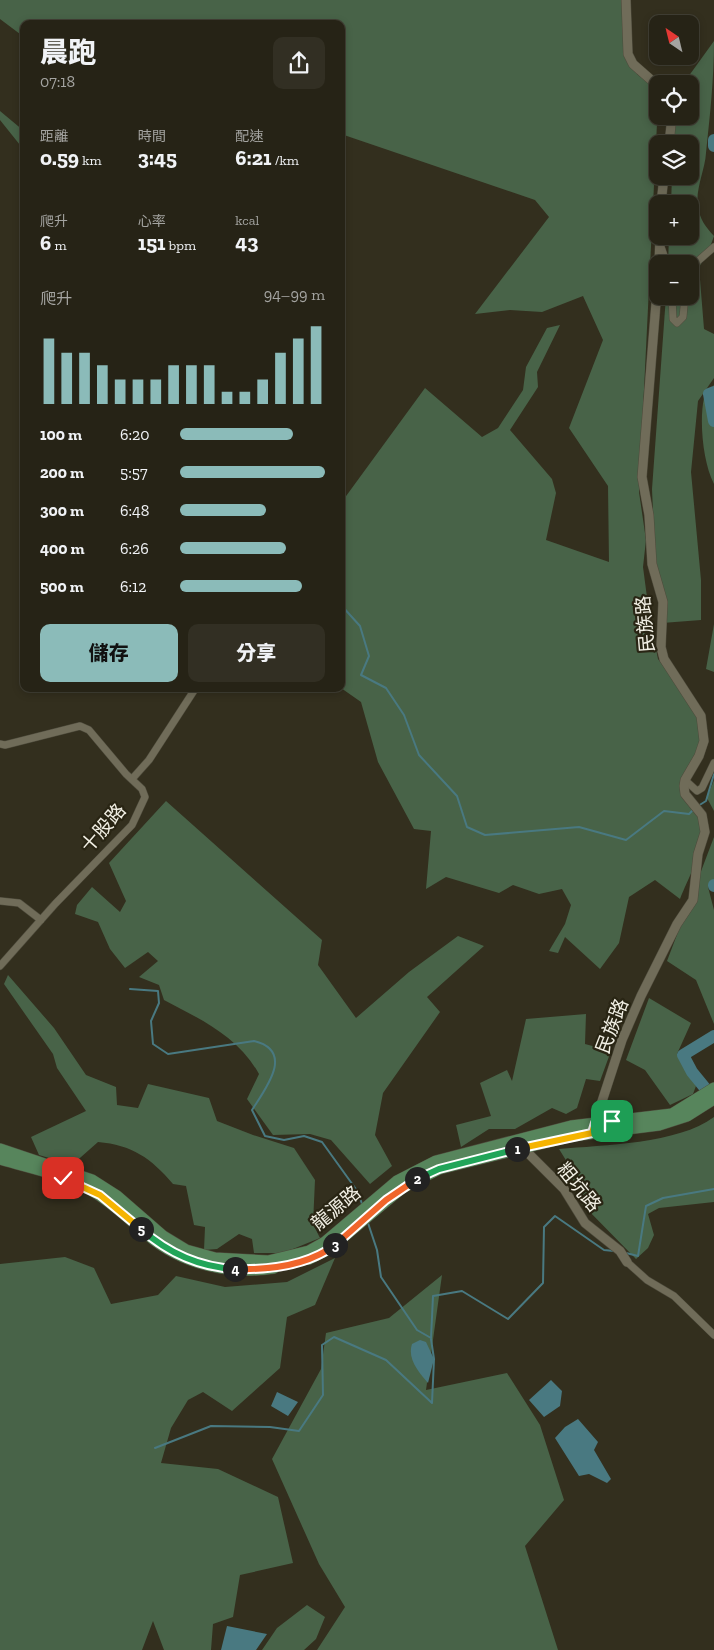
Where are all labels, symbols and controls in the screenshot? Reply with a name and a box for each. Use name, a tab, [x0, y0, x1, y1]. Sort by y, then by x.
north arrow	[649, 15, 699, 65]
map controls	[649, 15, 699, 305]
text: 晨跑	[40, 36, 96, 69]
button: share	[273, 37, 325, 89]
text: 07:18	[40, 72, 75, 91]
button: locate	[649, 75, 699, 125]
text: 距離	[40, 128, 68, 145]
text: 時間	[138, 128, 166, 145]
text: 配速	[235, 128, 263, 145]
button: layers	[649, 135, 699, 185]
text: 0.59	[40, 145, 79, 170]
text: 3:45	[138, 145, 177, 170]
text: 6:21	[235, 145, 272, 170]
text: km	[79, 152, 102, 169]
text: /km	[272, 152, 299, 169]
button: +	[649, 195, 699, 245]
text: kcal	[235, 212, 259, 229]
text: 爬升	[40, 213, 68, 230]
text: 心率	[138, 213, 166, 230]
text: 43	[235, 229, 259, 254]
text: 6	[40, 230, 51, 255]
text: 151	[138, 230, 166, 255]
text: m	[51, 237, 67, 254]
text: bpm	[166, 237, 196, 254]
button: −	[649, 255, 699, 305]
text: 94–99 m	[264, 285, 325, 304]
text: 爬升	[40, 289, 72, 308]
text: 100 m	[40, 425, 82, 444]
text: 6:20	[120, 425, 150, 444]
text: 200 m	[40, 463, 84, 482]
text: 5:57	[120, 463, 148, 482]
text: 300 m	[40, 501, 84, 520]
text: 6:48	[120, 501, 149, 520]
text: 400 m	[40, 539, 85, 558]
text: 6:26	[120, 539, 149, 558]
text: 500 m	[40, 577, 84, 596]
text: 6:12	[120, 577, 146, 596]
street label: 民族路	[631, 595, 659, 653]
button: 儲存	[40, 624, 178, 682]
button: 分享	[188, 624, 325, 682]
street label: 十股路	[76, 799, 130, 857]
street label: 民族路	[591, 995, 633, 1057]
pin	[591, 1100, 633, 1142]
icon: arrive	[598, 1107, 626, 1135]
pin: 1	[504, 1136, 530, 1162]
text: 1	[515, 1141, 520, 1158]
pin	[42, 1157, 84, 1199]
street label: 粗坑路	[552, 1158, 606, 1216]
icon: check	[49, 1164, 77, 1192]
pin: 2	[404, 1166, 430, 1192]
text: 2	[414, 1171, 421, 1188]
street label: 龍源路	[307, 1181, 365, 1235]
pin: 5	[128, 1216, 154, 1242]
text: 5	[138, 1221, 145, 1238]
pin: 3	[322, 1232, 348, 1258]
text: 3	[332, 1237, 339, 1254]
pin: 4	[222, 1256, 248, 1282]
text: 4	[232, 1261, 239, 1278]

